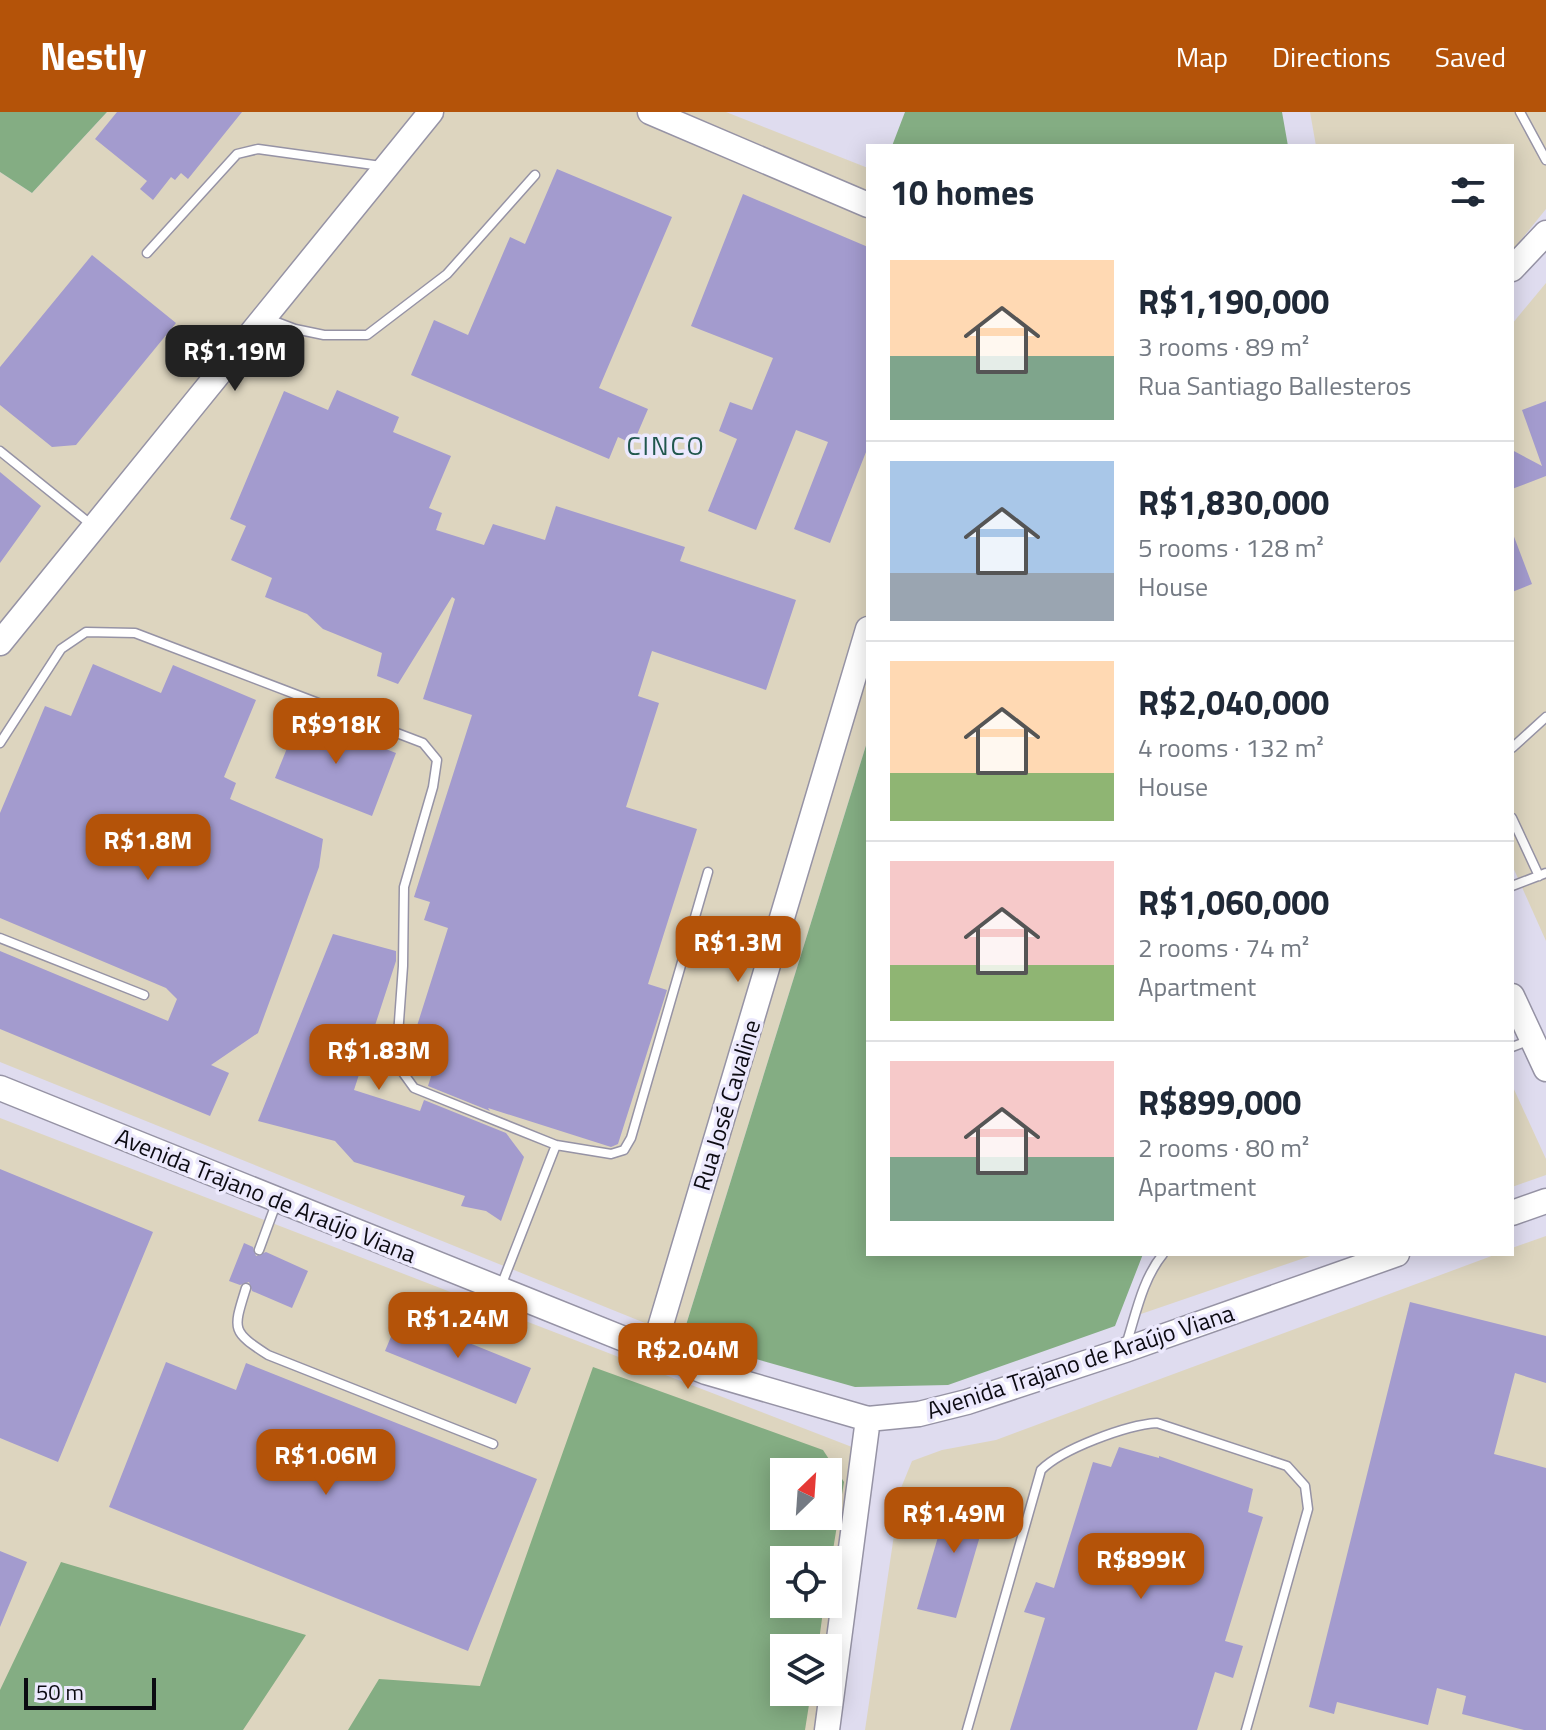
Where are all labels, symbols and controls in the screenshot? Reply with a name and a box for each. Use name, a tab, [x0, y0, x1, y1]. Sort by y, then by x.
text: Nestly	[40, 27, 147, 85]
text: Map	[1176, 35, 1228, 78]
text: Directions	[1272, 35, 1391, 78]
text: Saved	[1435, 35, 1506, 78]
text: 10 homes	[890, 166, 1034, 218]
icon: filters	[1446, 170, 1490, 214]
text: R$1,190,000	[1138, 275, 1329, 327]
icon: home	[954, 292, 1050, 388]
pin: R$1.19M	[161, 325, 309, 393]
text: 3 rooms · 89 m²	[1138, 327, 1309, 366]
text: R$1.19M	[183, 331, 287, 370]
text: Rua Santiago Ballesteros	[1138, 366, 1411, 405]
district label: CINCO	[626, 426, 706, 465]
text: R$1,830,000	[1138, 476, 1329, 528]
icon: home	[954, 493, 1050, 589]
text: 5 rooms · 128 m²	[1138, 528, 1324, 567]
text: House	[1138, 567, 1208, 606]
text: R$2,040,000	[1138, 676, 1329, 728]
icon: home	[954, 693, 1050, 789]
pin: R$918K	[271, 698, 401, 766]
text: R$918K	[291, 704, 381, 743]
text: 4 rooms · 132 m²	[1138, 728, 1324, 767]
text: House	[1138, 767, 1208, 806]
pin: R$1.8M	[83, 814, 213, 882]
text: R$1.8M	[104, 820, 192, 859]
text: R$1,060,000	[1138, 876, 1329, 928]
icon: home	[954, 893, 1050, 989]
pin: R$1.3M	[673, 916, 803, 984]
text: R$1.3M	[694, 922, 782, 961]
text: 2 rooms · 74 m²	[1138, 928, 1309, 967]
text: Apartment	[1138, 967, 1256, 1006]
street label: Rua José Cavaline	[683, 1015, 769, 1195]
pin: R$1.83M	[305, 1024, 453, 1092]
text: R$1.83M	[327, 1030, 431, 1069]
text: R$899,000	[1138, 1076, 1301, 1128]
icon: home	[954, 1093, 1050, 1189]
street label: Avenida Trajano de Araújo Viana	[110, 1118, 422, 1272]
text: 2 rooms · 80 m²	[1138, 1128, 1309, 1167]
text: Apartment	[1138, 1167, 1256, 1206]
pin: R$1.24M	[384, 1292, 532, 1360]
street label: Avenida Trajano de Araújo Viana	[922, 1294, 1238, 1428]
text: R$1.24M	[406, 1298, 510, 1337]
pin: R$2.04M	[614, 1323, 762, 1391]
text: R$2.04M	[636, 1329, 740, 1368]
pin: R$1.06M	[252, 1429, 400, 1497]
text: R$1.06M	[274, 1435, 378, 1474]
north arrow	[770, 1458, 842, 1530]
map controls	[770, 1458, 842, 1706]
pin: R$1.49M	[880, 1487, 1028, 1555]
text: R$1.49M	[902, 1493, 1006, 1532]
pin: R$899K	[1076, 1533, 1206, 1601]
text: R$899K	[1096, 1539, 1186, 1578]
button: locate	[770, 1546, 842, 1618]
button: layers	[770, 1634, 842, 1706]
scale bar	[24, 1674, 156, 1710]
text: 50 m	[36, 1675, 84, 1709]

